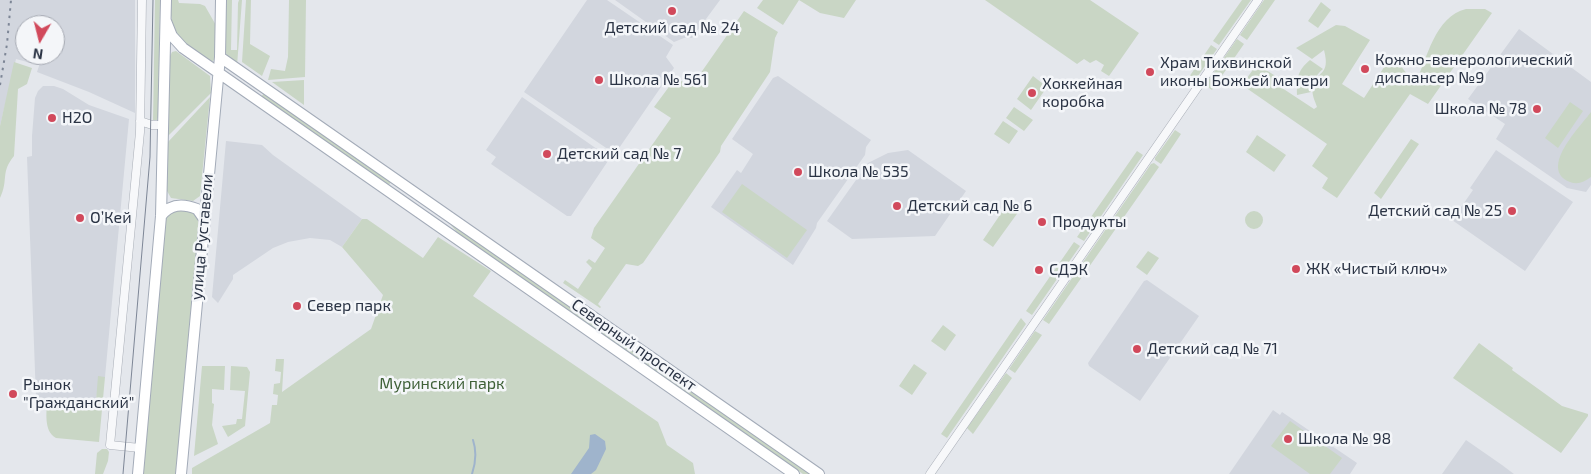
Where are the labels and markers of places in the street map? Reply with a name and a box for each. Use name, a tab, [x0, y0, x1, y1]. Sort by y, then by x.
marker: Детский сад № 24	[666, 5, 678, 17]
place label: Детский сад № 24	[604, 18, 740, 38]
place label: Кожно-венерологический диспансер №9	[1375, 50, 1573, 88]
place label: Храм Тихвинской иконы Божьей матери	[1160, 53, 1328, 91]
marker: Кожно-венерологический диспансер №9	[1359, 63, 1371, 75]
marker: Храм Тихвинской иконы Божьей матери	[1144, 66, 1156, 78]
place label: Школа № 561	[609, 70, 708, 90]
marker: Школа № 561	[593, 74, 605, 86]
place label: Хоккейная коробка	[1042, 74, 1123, 112]
marker: Хоккейная коробка	[1026, 87, 1038, 99]
place label: Школа № 78	[1435, 99, 1527, 119]
marker: Школа № 78	[1531, 103, 1543, 115]
place label: H2O	[62, 108, 92, 128]
marker: H2O	[46, 112, 58, 124]
place label: Детский сад № 7	[557, 144, 681, 164]
marker: Детский сад № 7	[541, 148, 553, 160]
place label: Школа № 535	[808, 162, 908, 182]
marker: Школа № 535	[792, 166, 804, 178]
place label: Детский сад № 6	[907, 196, 1032, 216]
marker: Детский сад № 6	[891, 200, 903, 212]
place label: Детский сад № 25	[1368, 201, 1502, 221]
marker: Детский сад № 25	[1506, 205, 1518, 217]
place label: О’Кей	[90, 208, 132, 228]
marker: О’Кей	[74, 212, 86, 224]
place label: Продукты	[1052, 212, 1127, 232]
marker: Продукты	[1036, 216, 1048, 228]
place label: ЖК «Чистый ключ»	[1306, 259, 1448, 279]
place label: СДЭК	[1049, 260, 1088, 280]
marker: ЖК «Чистый ключ»	[1290, 263, 1302, 275]
marker: СДЭК	[1033, 264, 1045, 276]
place label: Север парк	[307, 296, 391, 316]
marker: Север парк	[291, 300, 303, 312]
place label: Детский сад № 71	[1147, 339, 1278, 359]
marker: Детский сад № 71	[1131, 343, 1143, 355]
place label: Рынок "Гражданский"	[23, 375, 134, 413]
marker: Рынок "Гражданский"	[7, 388, 19, 400]
place label: Школа № 98	[1298, 429, 1391, 449]
marker: Школа № 98	[1282, 433, 1294, 445]

